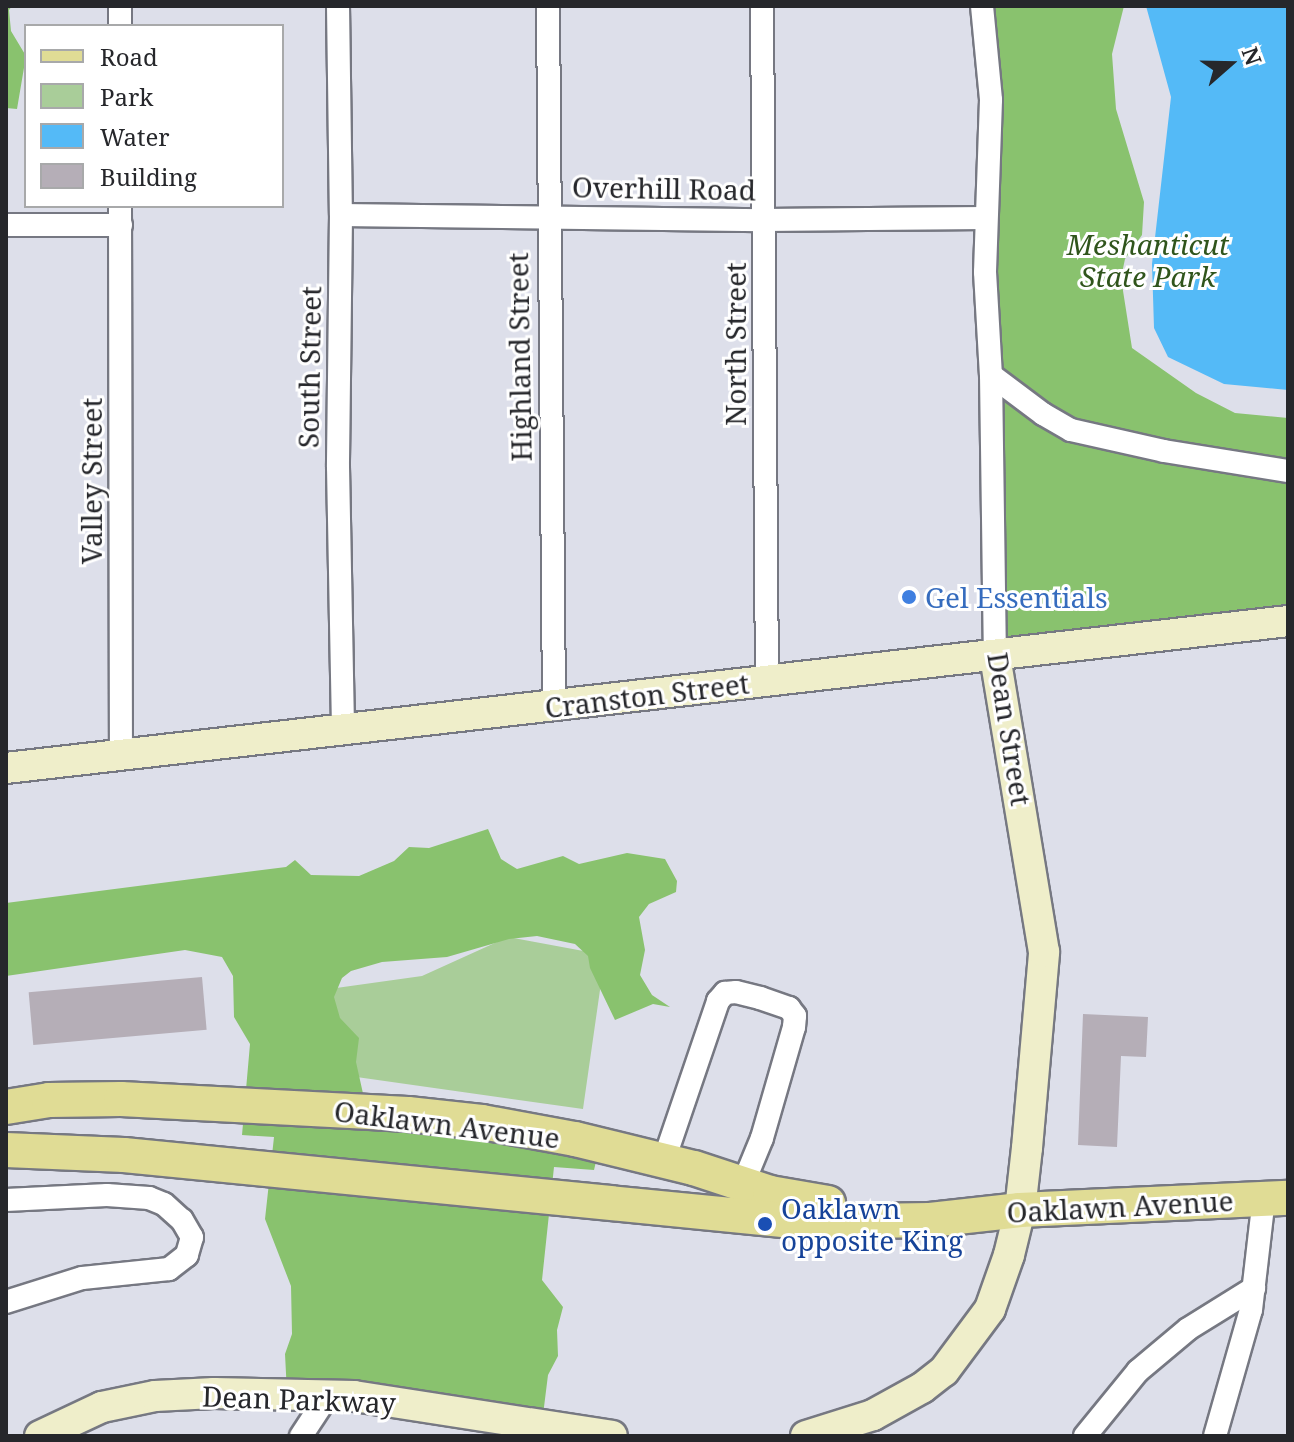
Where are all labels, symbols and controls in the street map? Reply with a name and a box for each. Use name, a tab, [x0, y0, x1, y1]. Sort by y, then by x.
legend	[24, 24, 284, 208]
north arrow	[1190, 24, 1270, 104]
text: Road	[100, 40, 158, 73]
text: N	[1235, 43, 1270, 69]
text: Park	[100, 80, 153, 113]
text: Water	[100, 120, 170, 153]
text: Building	[100, 160, 197, 193]
street label: Overhill Road	[572, 170, 756, 206]
park label: Meshanticut State Park	[1067, 227, 1229, 293]
street label: Highland Street	[500, 252, 538, 462]
street label: North Street	[718, 262, 752, 426]
street label: South Street	[291, 286, 327, 448]
street label: Valley Street	[74, 398, 108, 564]
place label: Gel Essentials	[925, 580, 1108, 614]
marker: Gel Essentials	[900, 588, 918, 606]
street label: Dean Street	[981, 650, 1039, 808]
street label: Cranston Street	[543, 666, 751, 724]
street label: Oaklawn Avenue	[332, 1093, 562, 1155]
street label: Oaklawn Avenue	[1006, 1183, 1234, 1229]
place label: Oaklawn opposite King	[781, 1191, 963, 1257]
marker: Oaklawn opposite King	[756, 1215, 774, 1233]
street label: Dean Parkway	[202, 1379, 396, 1419]

